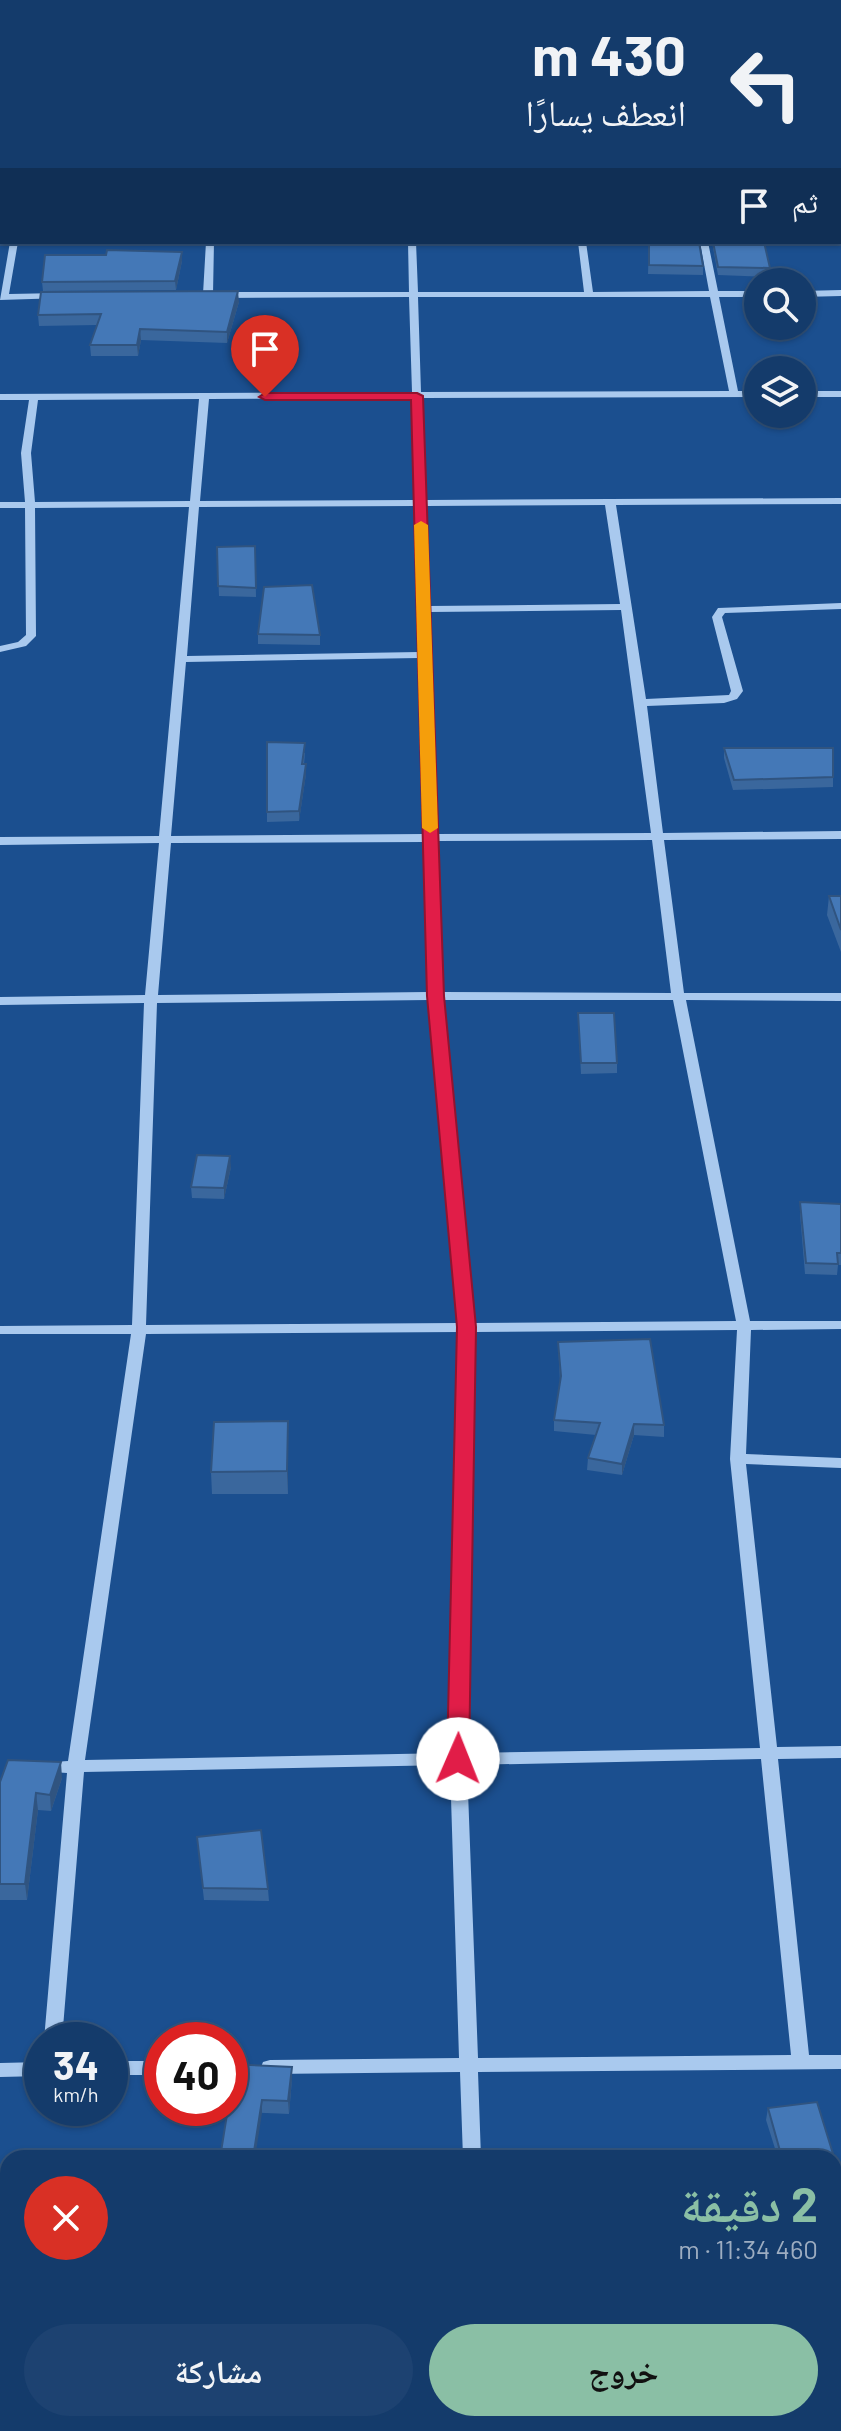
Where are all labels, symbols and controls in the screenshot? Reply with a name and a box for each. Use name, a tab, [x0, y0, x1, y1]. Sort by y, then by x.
text: 430 m	[532, 20, 686, 87]
icon: left	[714, 32, 818, 136]
text: انعطف يسارًا	[526, 90, 686, 133]
text: ثم	[792, 183, 818, 219]
icon: arrive	[732, 184, 776, 228]
map controls	[744, 268, 816, 428]
button: search	[744, 268, 816, 340]
pin	[231, 315, 299, 397]
icon: arrive	[243, 327, 287, 371]
button: layers	[744, 356, 816, 428]
position arrow	[416, 1717, 500, 1801]
speed limit sign: 40	[144, 2022, 248, 2126]
text: 34	[53, 2040, 99, 2088]
text: km/h	[53, 2082, 99, 2106]
text: 2 دقيقة	[681, 2174, 818, 2232]
button: close	[24, 2176, 108, 2260]
text: 460 m · 11:34	[678, 2233, 818, 2264]
button: مشاركة	[24, 2324, 413, 2416]
button: خروج	[429, 2324, 818, 2416]

